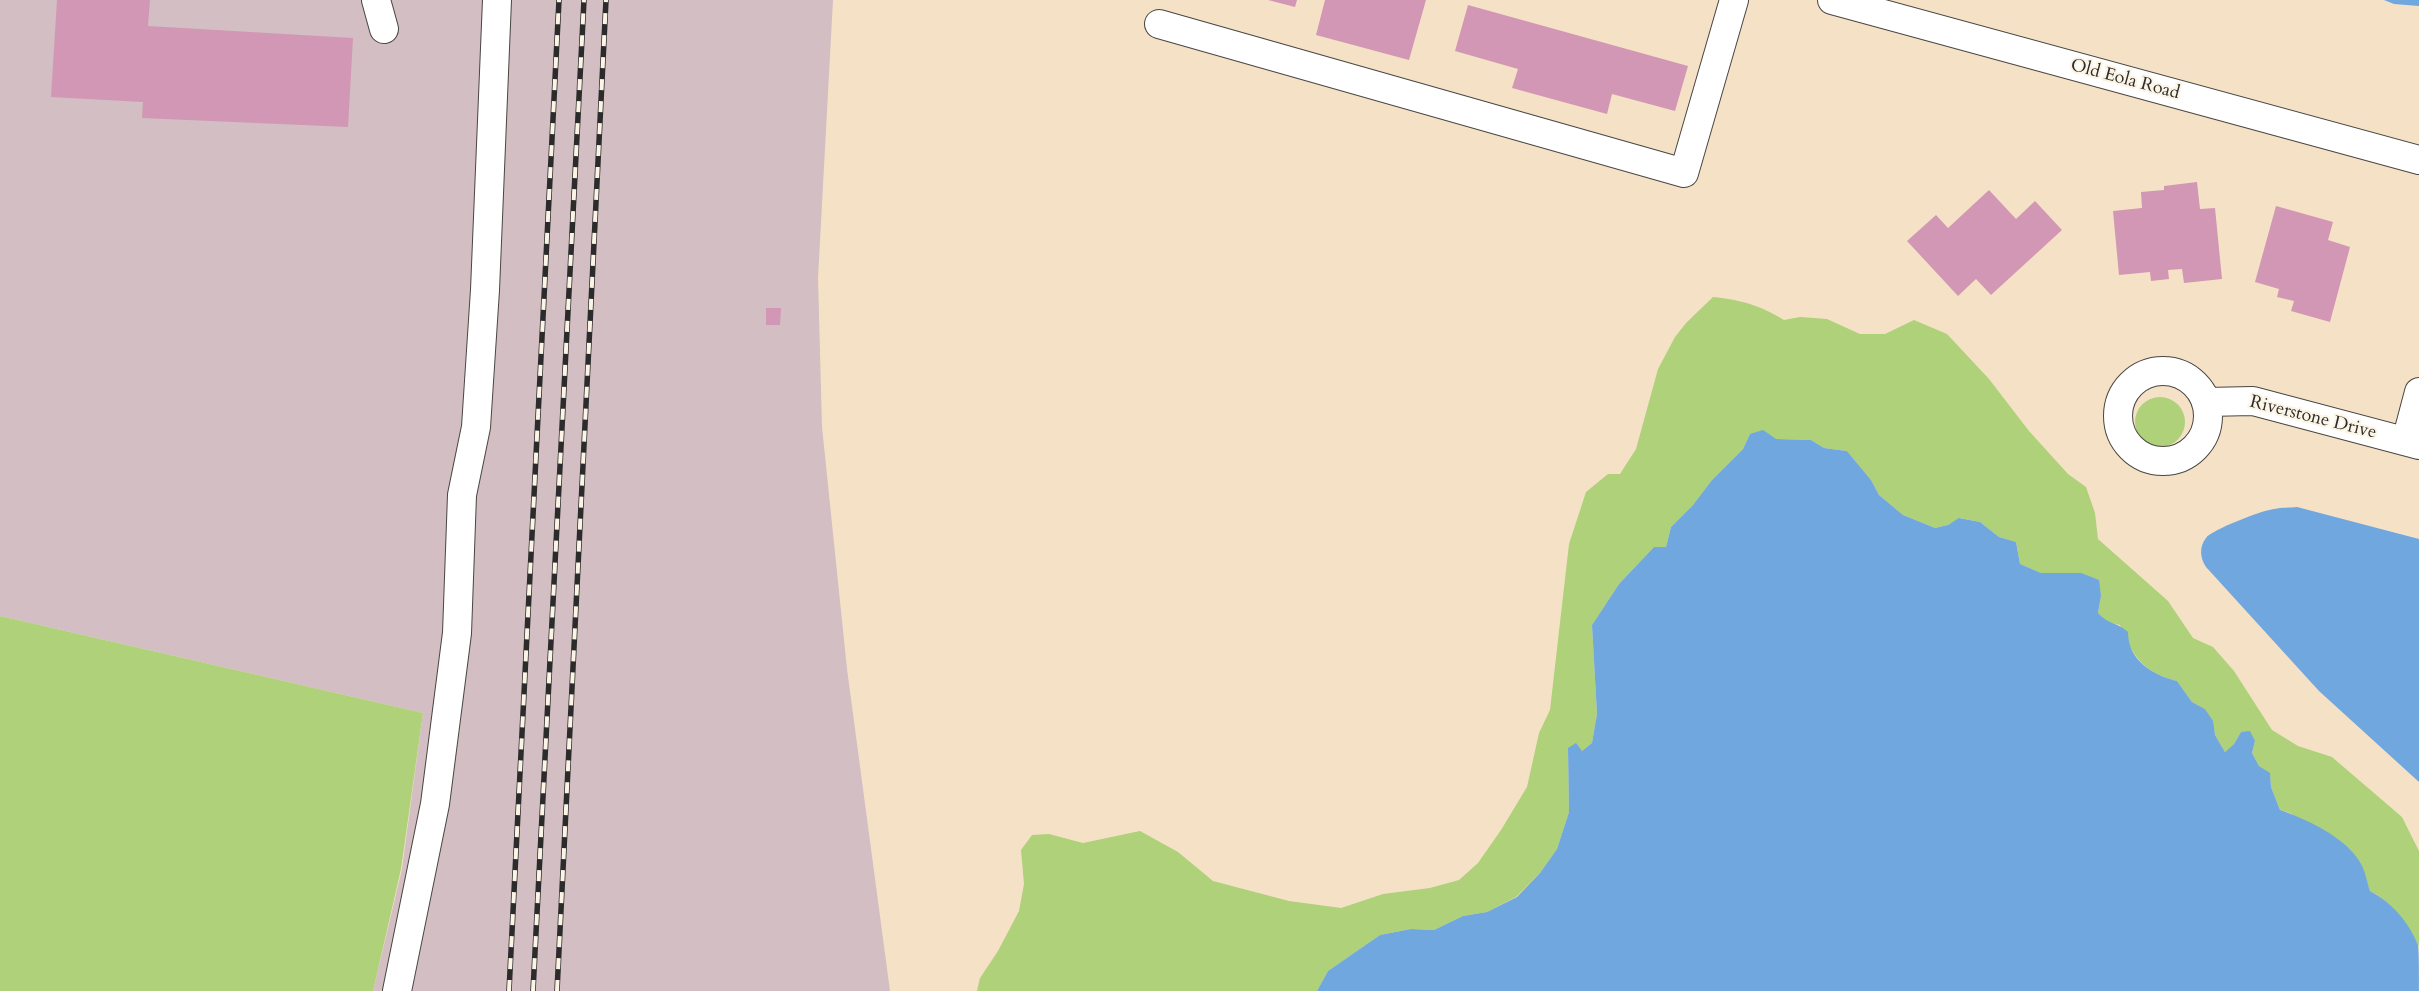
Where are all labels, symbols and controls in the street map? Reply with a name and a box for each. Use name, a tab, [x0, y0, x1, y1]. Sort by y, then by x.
street label: Old Eola Road	[2068, 55, 2182, 105]
street label: Riverstone Drive	[2248, 392, 2378, 444]

